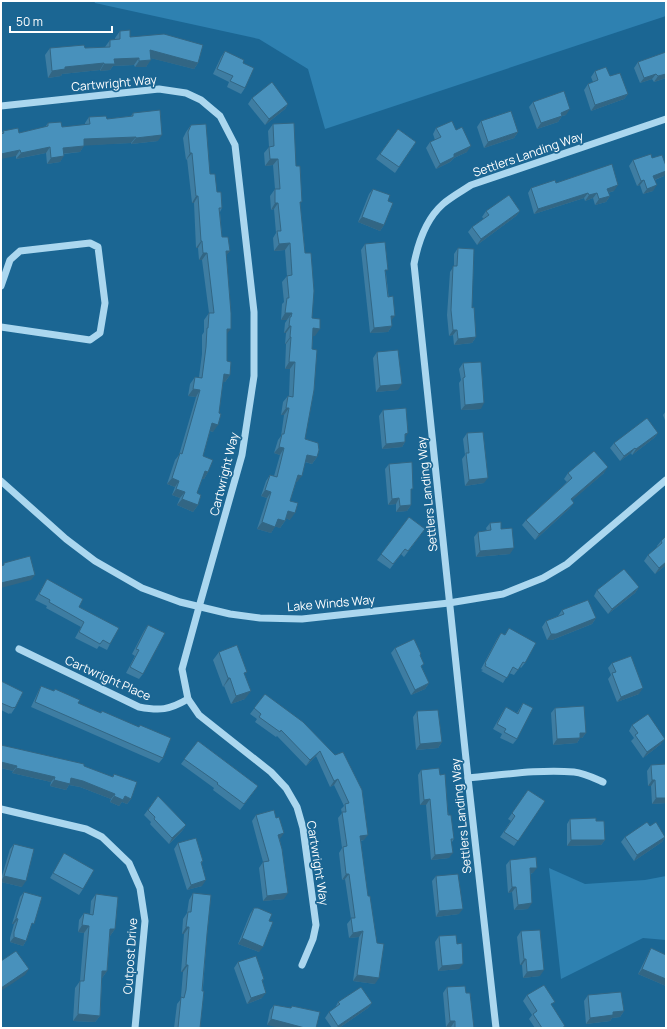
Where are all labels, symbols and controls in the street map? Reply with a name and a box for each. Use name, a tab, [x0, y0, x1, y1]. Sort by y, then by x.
scale bar	[10, 8, 112, 34]
text: 50 m	[16, 13, 43, 30]
street label: Cartwright Way	[71, 71, 158, 95]
street label: Settlers Landing Way	[471, 127, 586, 181]
street label: Cartwright Way	[205, 430, 243, 518]
street label: Settlers Landing Way	[412, 435, 441, 552]
street label: Lake Winds Way	[286, 591, 376, 615]
street label: Cartwright Place	[62, 651, 154, 705]
street label: Settlers Landing Way	[446, 757, 475, 874]
street label: Cartwright Way	[303, 819, 333, 907]
street label: Outpost Drive	[119, 917, 141, 995]

